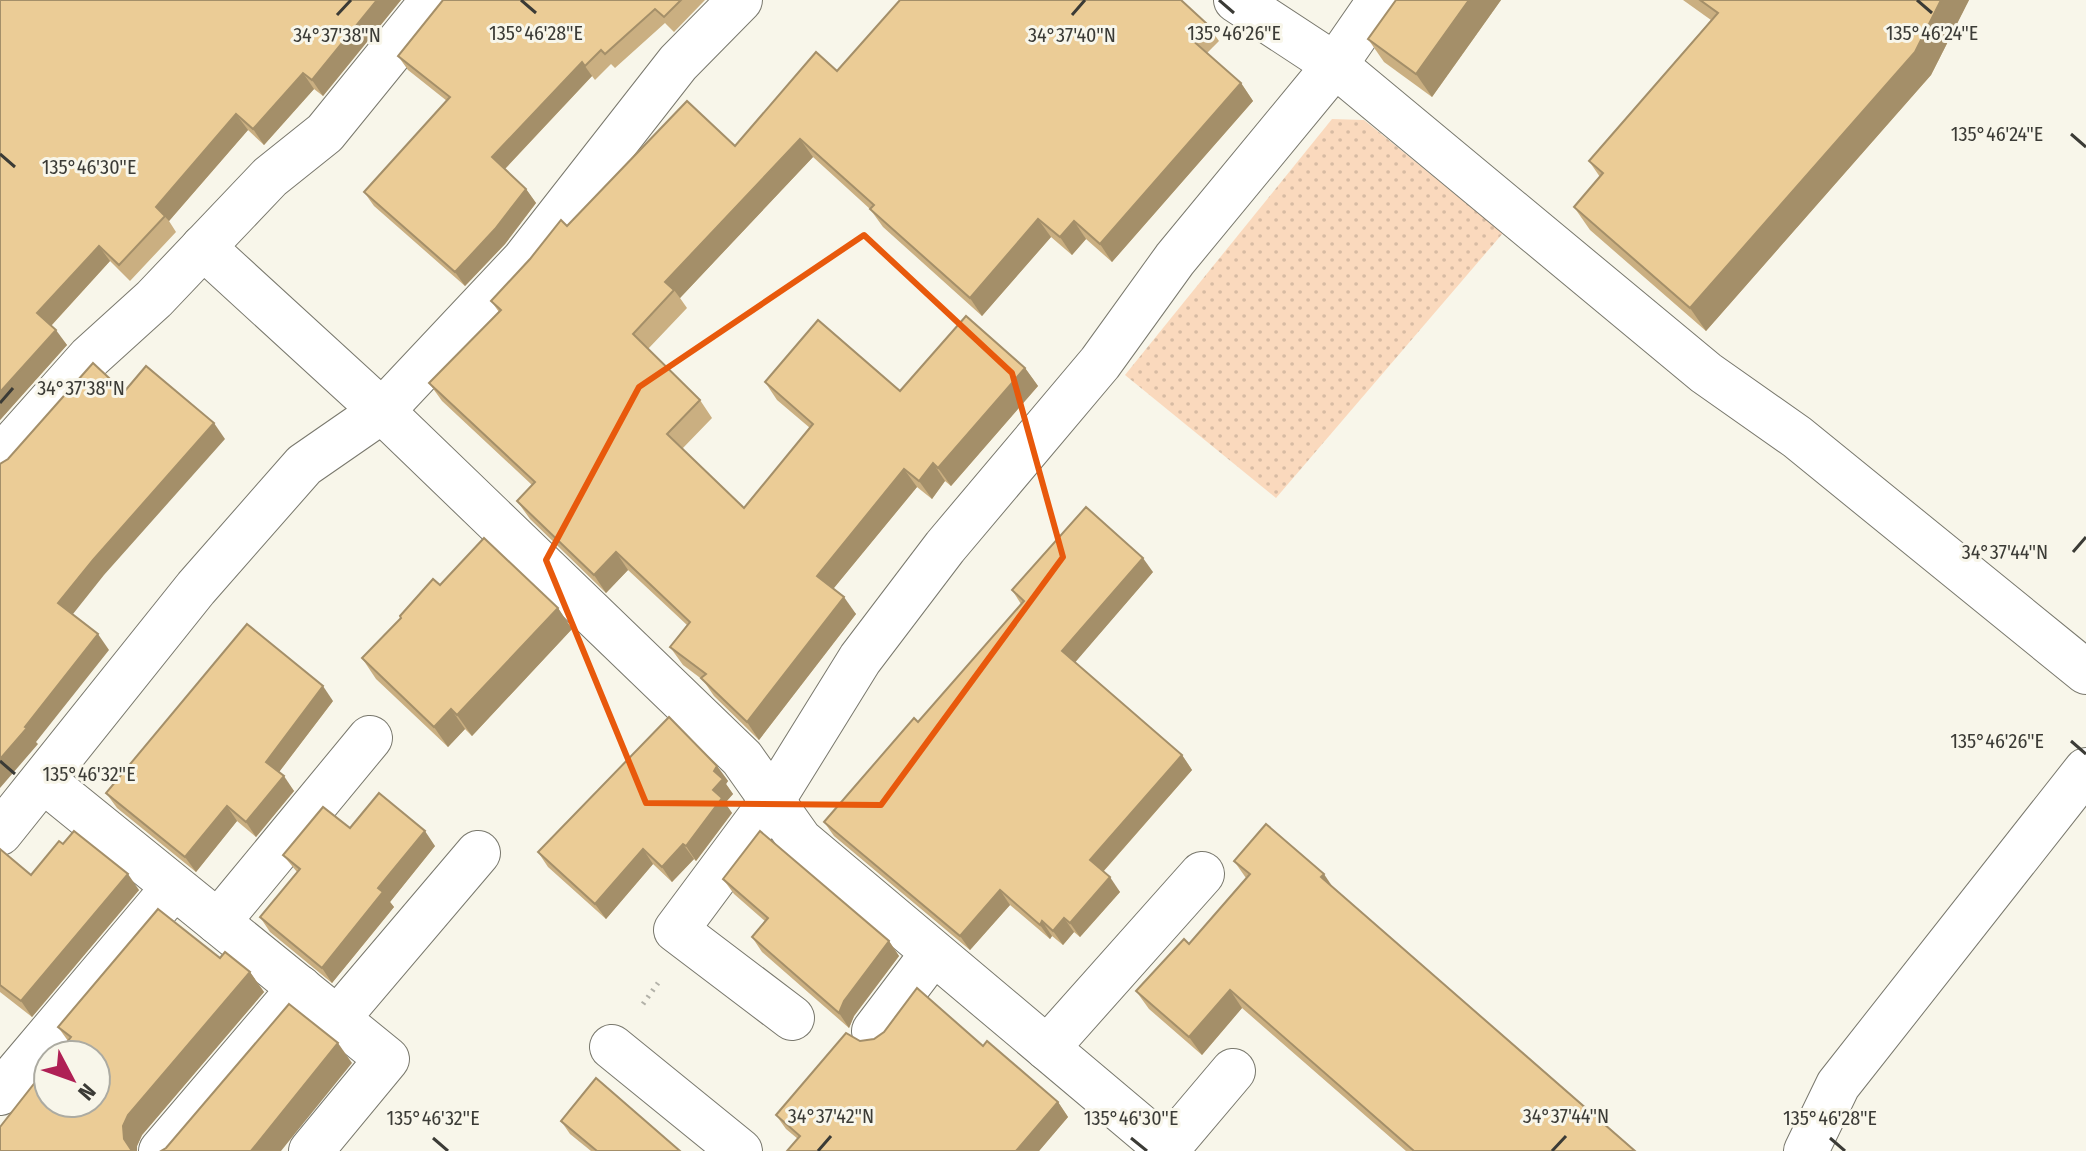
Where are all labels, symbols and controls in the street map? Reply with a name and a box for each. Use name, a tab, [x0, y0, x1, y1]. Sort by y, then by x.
text: 135°46'28"E	[489, 21, 583, 45]
text: 135°46'26"E	[1187, 21, 1281, 45]
text: 135°46'24"E	[1886, 21, 1978, 45]
text: 34°37'38"N	[293, 23, 381, 47]
text: 34°37'40"N	[1028, 23, 1116, 47]
text: 135°46'24"E	[1951, 122, 2043, 146]
text: 135°46'30"E	[42, 155, 136, 179]
text: 34°37'38"N	[37, 376, 125, 400]
text: 34°37'44"N	[1962, 540, 2048, 564]
text: 135°46'26"E	[1950, 729, 2044, 753]
text: 135°46'32"E	[42, 762, 136, 786]
north arrow	[32, 1039, 112, 1119]
text: N	[72, 1078, 101, 1106]
text: 34°37'42"N	[788, 1104, 874, 1128]
text: 34°37'44"N	[1523, 1104, 1609, 1128]
text: 135°46'32"E	[386, 1106, 480, 1130]
text: 135°46'30"E	[1084, 1106, 1178, 1130]
text: 135°46'28"E	[1783, 1106, 1877, 1130]

